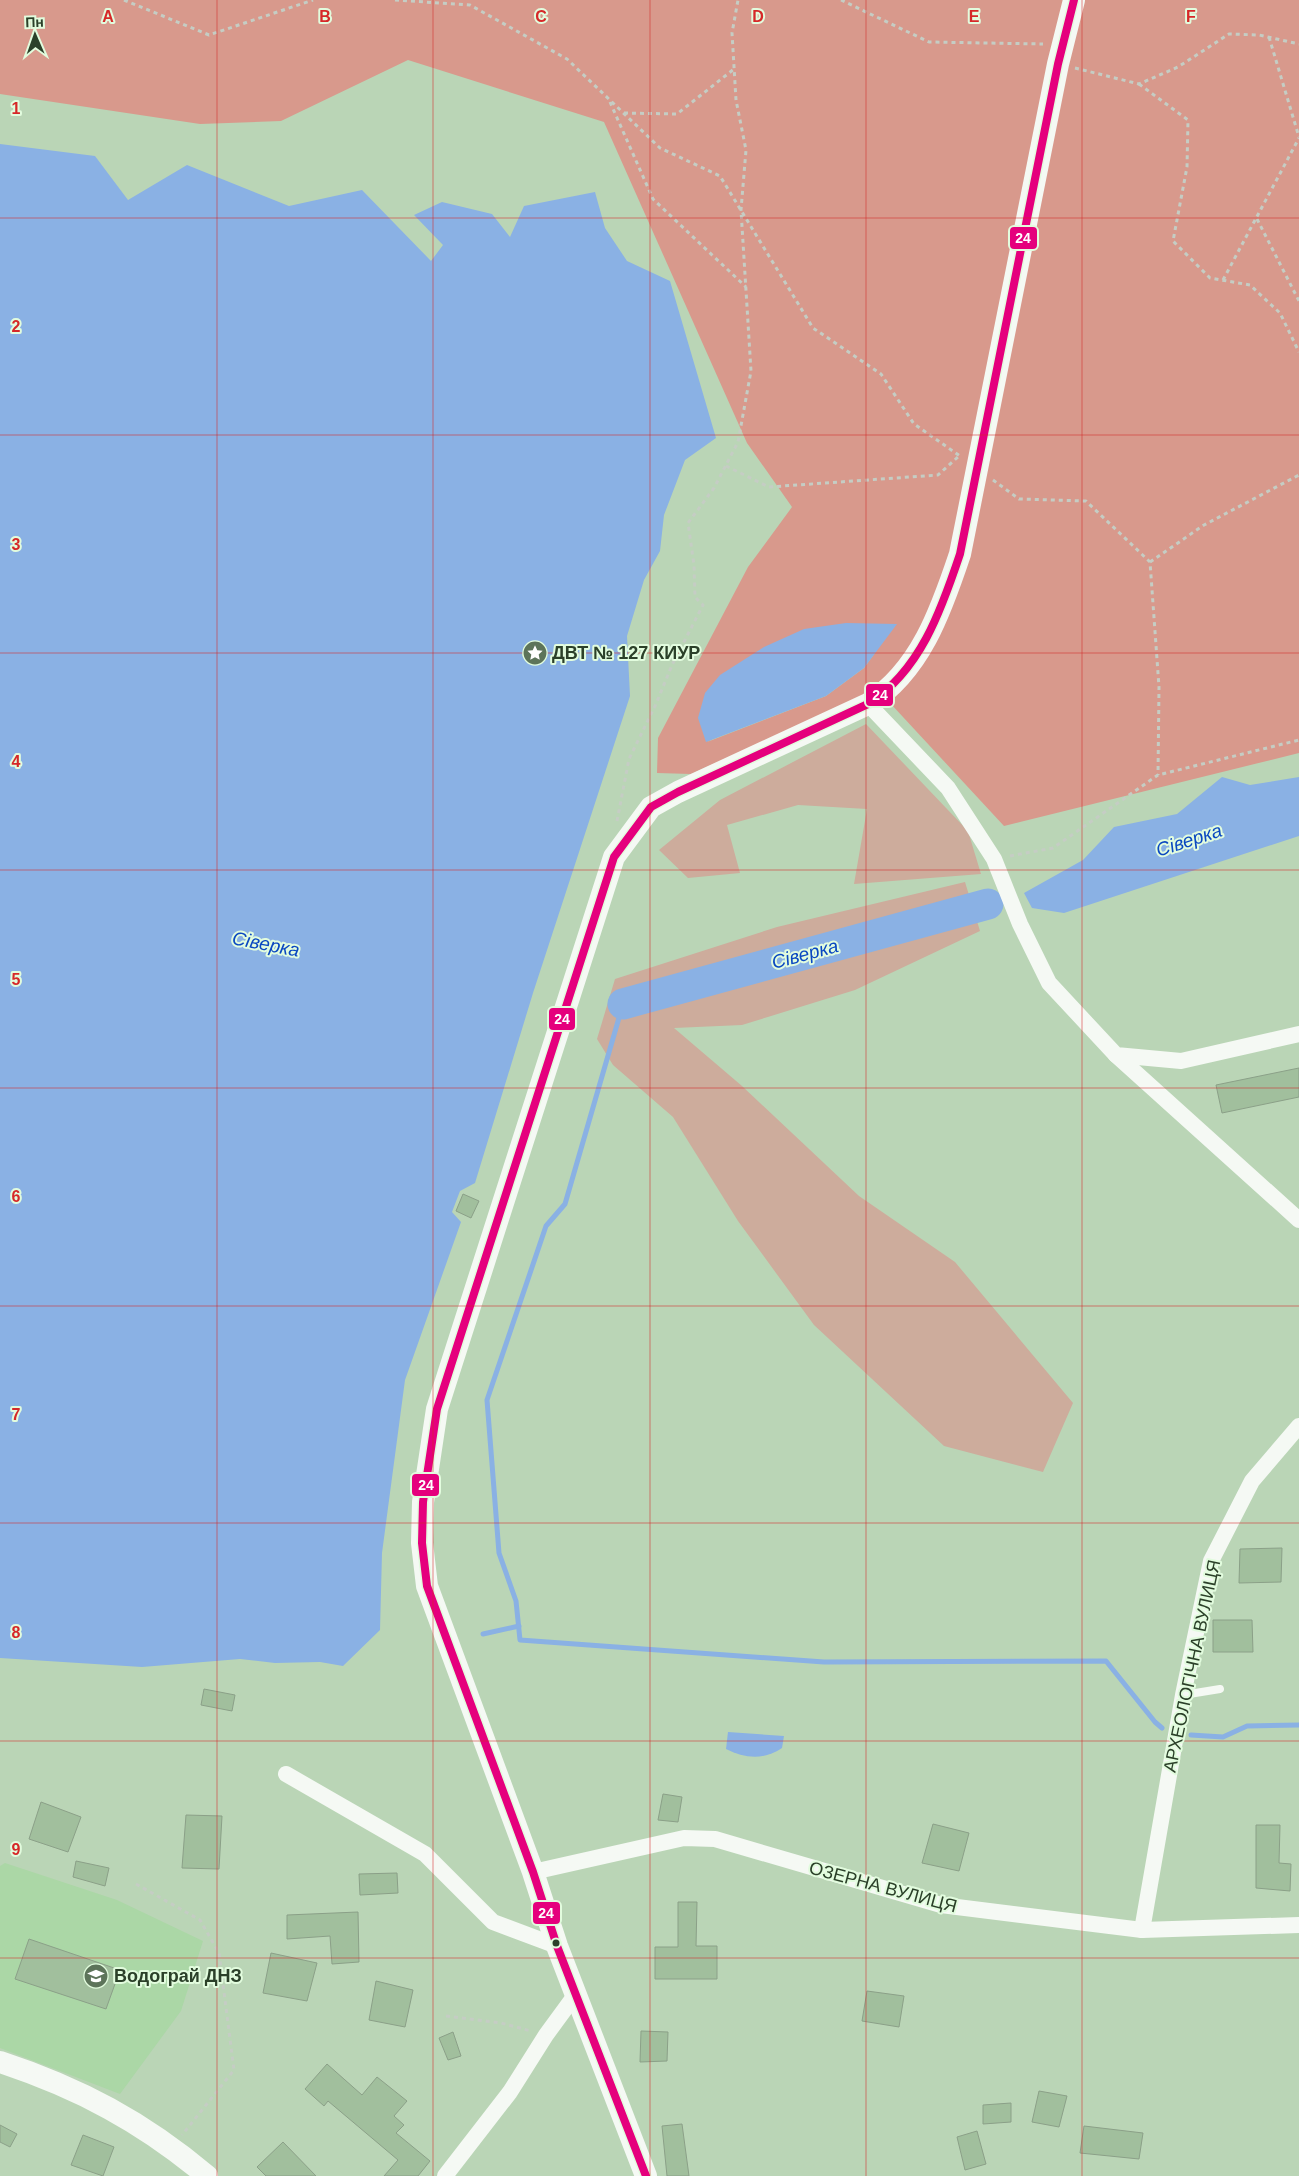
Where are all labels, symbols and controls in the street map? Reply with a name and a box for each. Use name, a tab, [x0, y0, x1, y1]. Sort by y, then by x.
text: A	[102, 8, 114, 25]
text: B	[319, 8, 331, 25]
text: C	[535, 8, 547, 25]
text: D	[752, 8, 764, 25]
text: E	[969, 8, 980, 25]
text: F	[1186, 8, 1196, 25]
north arrow	[10, 10, 60, 60]
text: Пн	[25, 14, 44, 30]
text: 1	[12, 100, 21, 117]
line badge: 24	[1009, 226, 1038, 250]
text: 24	[1015, 230, 1031, 246]
text: 2	[12, 318, 21, 335]
text: 3	[12, 536, 21, 553]
place icon: ДВТ № 127 КИУР	[522, 640, 548, 666]
place label: ДВТ № 127 КИУР	[552, 643, 700, 663]
line badge: 24	[865, 683, 894, 707]
text: 24	[872, 687, 888, 703]
text: 4	[12, 753, 21, 770]
water label: Сіверка	[1153, 819, 1225, 861]
water label: Сіверка	[231, 927, 301, 961]
water label: Сіверка	[769, 935, 841, 973]
text: 5	[12, 971, 21, 988]
line badge: 24	[548, 1007, 576, 1031]
text: 24	[554, 1011, 570, 1027]
text: 6	[12, 1188, 21, 1205]
text: 7	[12, 1406, 21, 1423]
line badge: 24	[411, 1473, 440, 1497]
text: 24	[418, 1477, 434, 1493]
street label: АРХЕОЛОГІЧНА ВУЛИЦЯ	[1160, 1558, 1224, 1774]
text: 8	[12, 1624, 21, 1641]
text: 9	[12, 1841, 21, 1858]
street label: ОЗЕРНА ВУЛИЦЯ	[807, 1858, 959, 1916]
line badge: 24	[532, 1901, 561, 1925]
text: 24	[538, 1905, 554, 1921]
unlabelled marker	[551, 1938, 561, 1948]
school or university icon: Водограй ДНЗ	[83, 1963, 109, 1989]
place label: Водограй ДНЗ	[114, 1966, 242, 1986]

